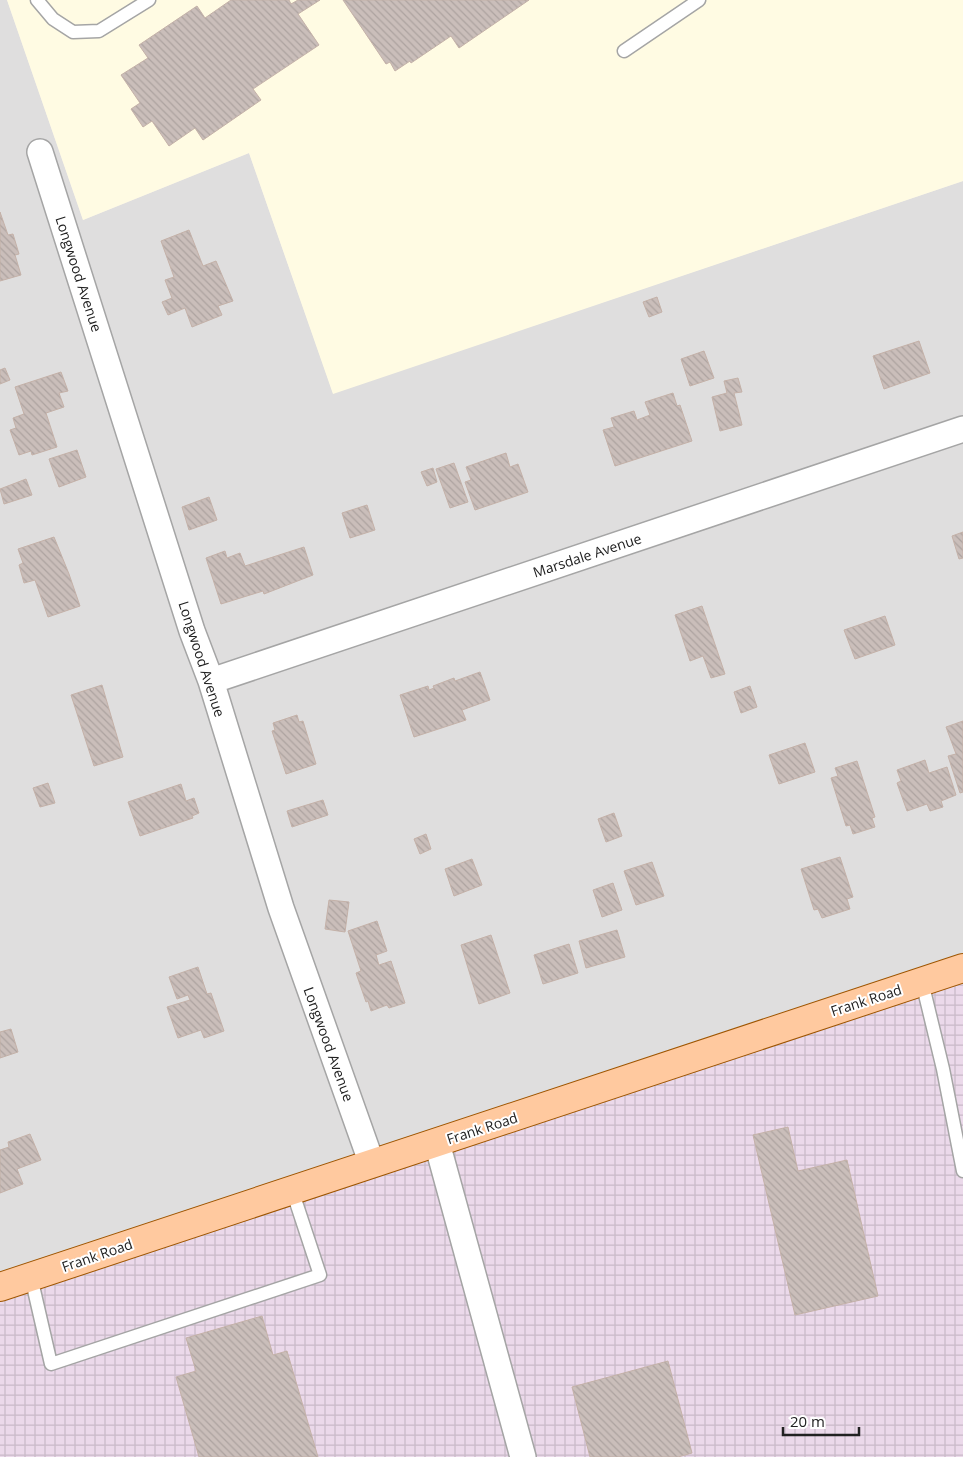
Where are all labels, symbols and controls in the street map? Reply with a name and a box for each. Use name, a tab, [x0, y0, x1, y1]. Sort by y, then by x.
street label: Longwood Avenue	[51, 214, 107, 334]
street label: Marsdale Avenue	[530, 528, 644, 581]
street label: Longwood Avenue	[174, 599, 230, 719]
street label: Frank Road	[828, 980, 904, 1020]
street label: Longwood Avenue	[299, 984, 359, 1104]
street label: Frank Road	[444, 1108, 520, 1148]
street label: Frank Road	[59, 1234, 135, 1276]
scale bar	[783, 1404, 859, 1436]
text: 20 m	[790, 1411, 825, 1431]

